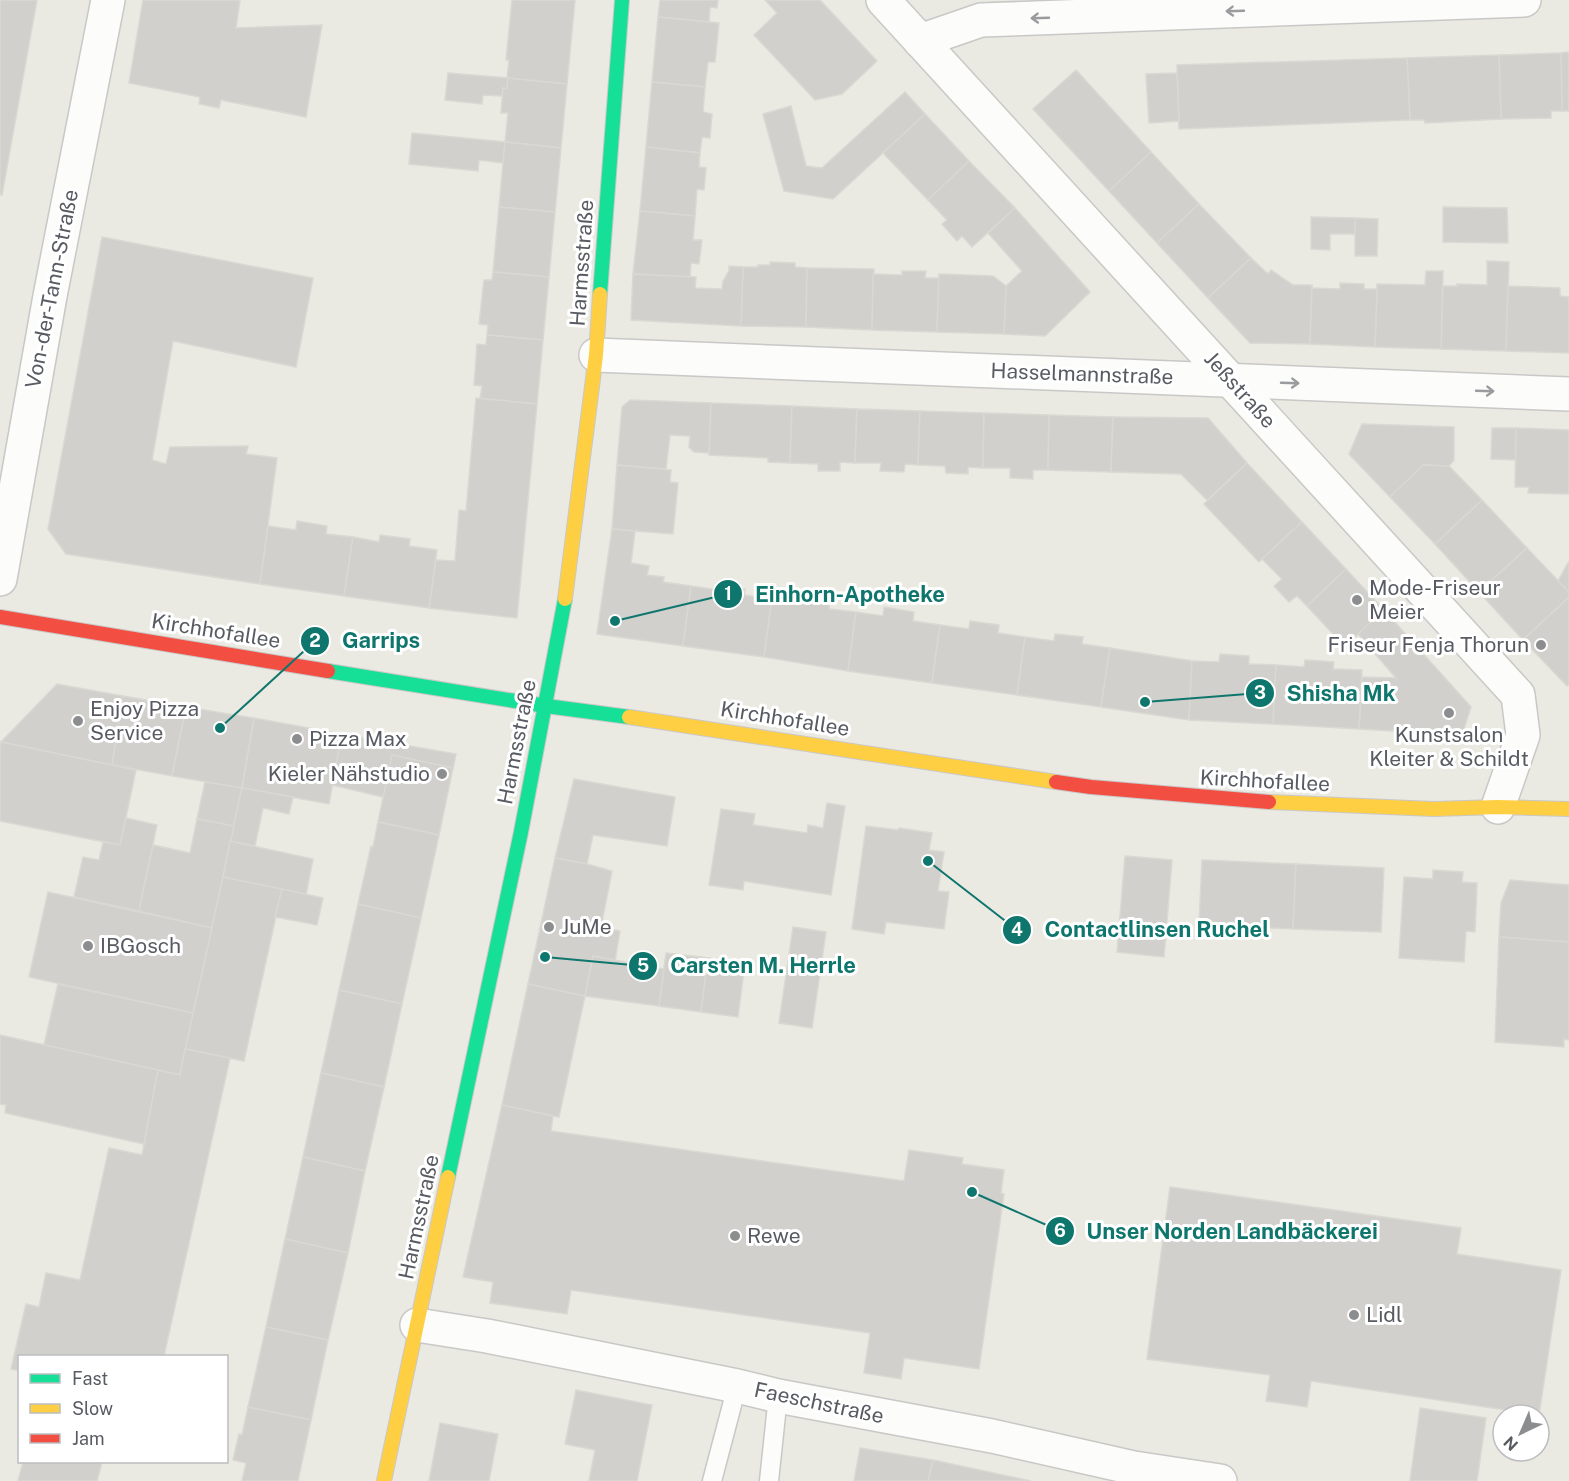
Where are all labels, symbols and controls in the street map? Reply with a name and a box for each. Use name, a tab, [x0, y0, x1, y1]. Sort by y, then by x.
one-way arrow	[1225, 5, 1245, 17]
one-way arrow	[1031, 13, 1051, 24]
street label: Von-der-Tann-Straße	[20, 187, 83, 390]
street label: Harmsstraße	[565, 199, 598, 327]
street label: Jeßstraße	[1199, 346, 1281, 433]
street label: Hasselmannstraße	[990, 358, 1174, 389]
one-way arrow	[1279, 377, 1299, 388]
one-way arrow	[1474, 385, 1494, 397]
callout: Einhorn-Apotheke	[713, 574, 957, 614]
place label: Mode-Friseur Meier	[1369, 575, 1501, 624]
text: Einhorn-Apotheke	[755, 581, 945, 607]
text: 1	[724, 583, 732, 604]
marker: Mode-Friseur Meier	[1350, 593, 1364, 607]
street label: Kirchhofallee	[150, 608, 282, 653]
callout: Garrips	[300, 621, 432, 661]
text: Garrips	[342, 627, 420, 653]
text: 2	[309, 630, 321, 651]
place label: Friseur Fenja Thorun	[1327, 632, 1529, 657]
marker: Friseur Fenja Thorun	[1534, 638, 1548, 652]
callout: Shisha Mk	[1245, 673, 1408, 713]
street label: Harmsstraße	[492, 677, 541, 807]
text: Shisha Mk	[1286, 680, 1396, 706]
text: 3	[1254, 682, 1266, 703]
place label: Enjoy Pizza Service	[90, 696, 199, 745]
street label: Kirchhofallee	[719, 696, 851, 741]
marker: Kunstsalon Kleiter & Schildt	[1442, 706, 1456, 720]
marker: Enjoy Pizza Service	[71, 714, 85, 728]
place label: Kunstsalon Kleiter & Schildt	[1369, 722, 1529, 771]
place label: Pizza Max	[309, 726, 407, 751]
marker: Pizza Max	[290, 732, 304, 746]
place label: Kieler Nähstudio	[268, 761, 430, 786]
street label: Kirchhofallee	[1199, 765, 1331, 796]
marker: Kieler Nähstudio	[435, 767, 449, 781]
callout: Contactlinsen Ruchel	[1002, 910, 1281, 950]
place label: JuMe	[561, 914, 612, 939]
text: Contactlinsen Ruchel	[1044, 916, 1270, 942]
text: 4	[1011, 919, 1023, 940]
marker: JuMe	[542, 920, 556, 934]
place label: IBGosch	[100, 933, 181, 958]
marker: IBGosch	[81, 939, 95, 953]
callout: Carsten M. Herrle	[628, 946, 867, 986]
text: Carsten M. Herrle	[670, 952, 856, 978]
text: 5	[637, 955, 649, 976]
street label: Harmsstraße	[393, 1152, 444, 1281]
callout: Unser Norden Landbäckerei	[1045, 1211, 1390, 1251]
text: Unser Norden Landbäckerei	[1086, 1218, 1378, 1244]
text: 6	[1054, 1220, 1066, 1241]
place label: Rewe	[747, 1223, 801, 1248]
marker: Rewe	[728, 1229, 742, 1243]
place label: Lidl	[1366, 1302, 1402, 1327]
marker: Lidl	[1347, 1308, 1361, 1322]
legend	[18, 1355, 228, 1463]
text: Fast	[72, 1368, 108, 1389]
street label: Faeschstraße	[752, 1377, 886, 1428]
text: Slow	[72, 1398, 113, 1419]
north arrow	[1491, 1403, 1551, 1463]
text: Jam	[72, 1428, 105, 1449]
text: N	[1500, 1432, 1522, 1455]

